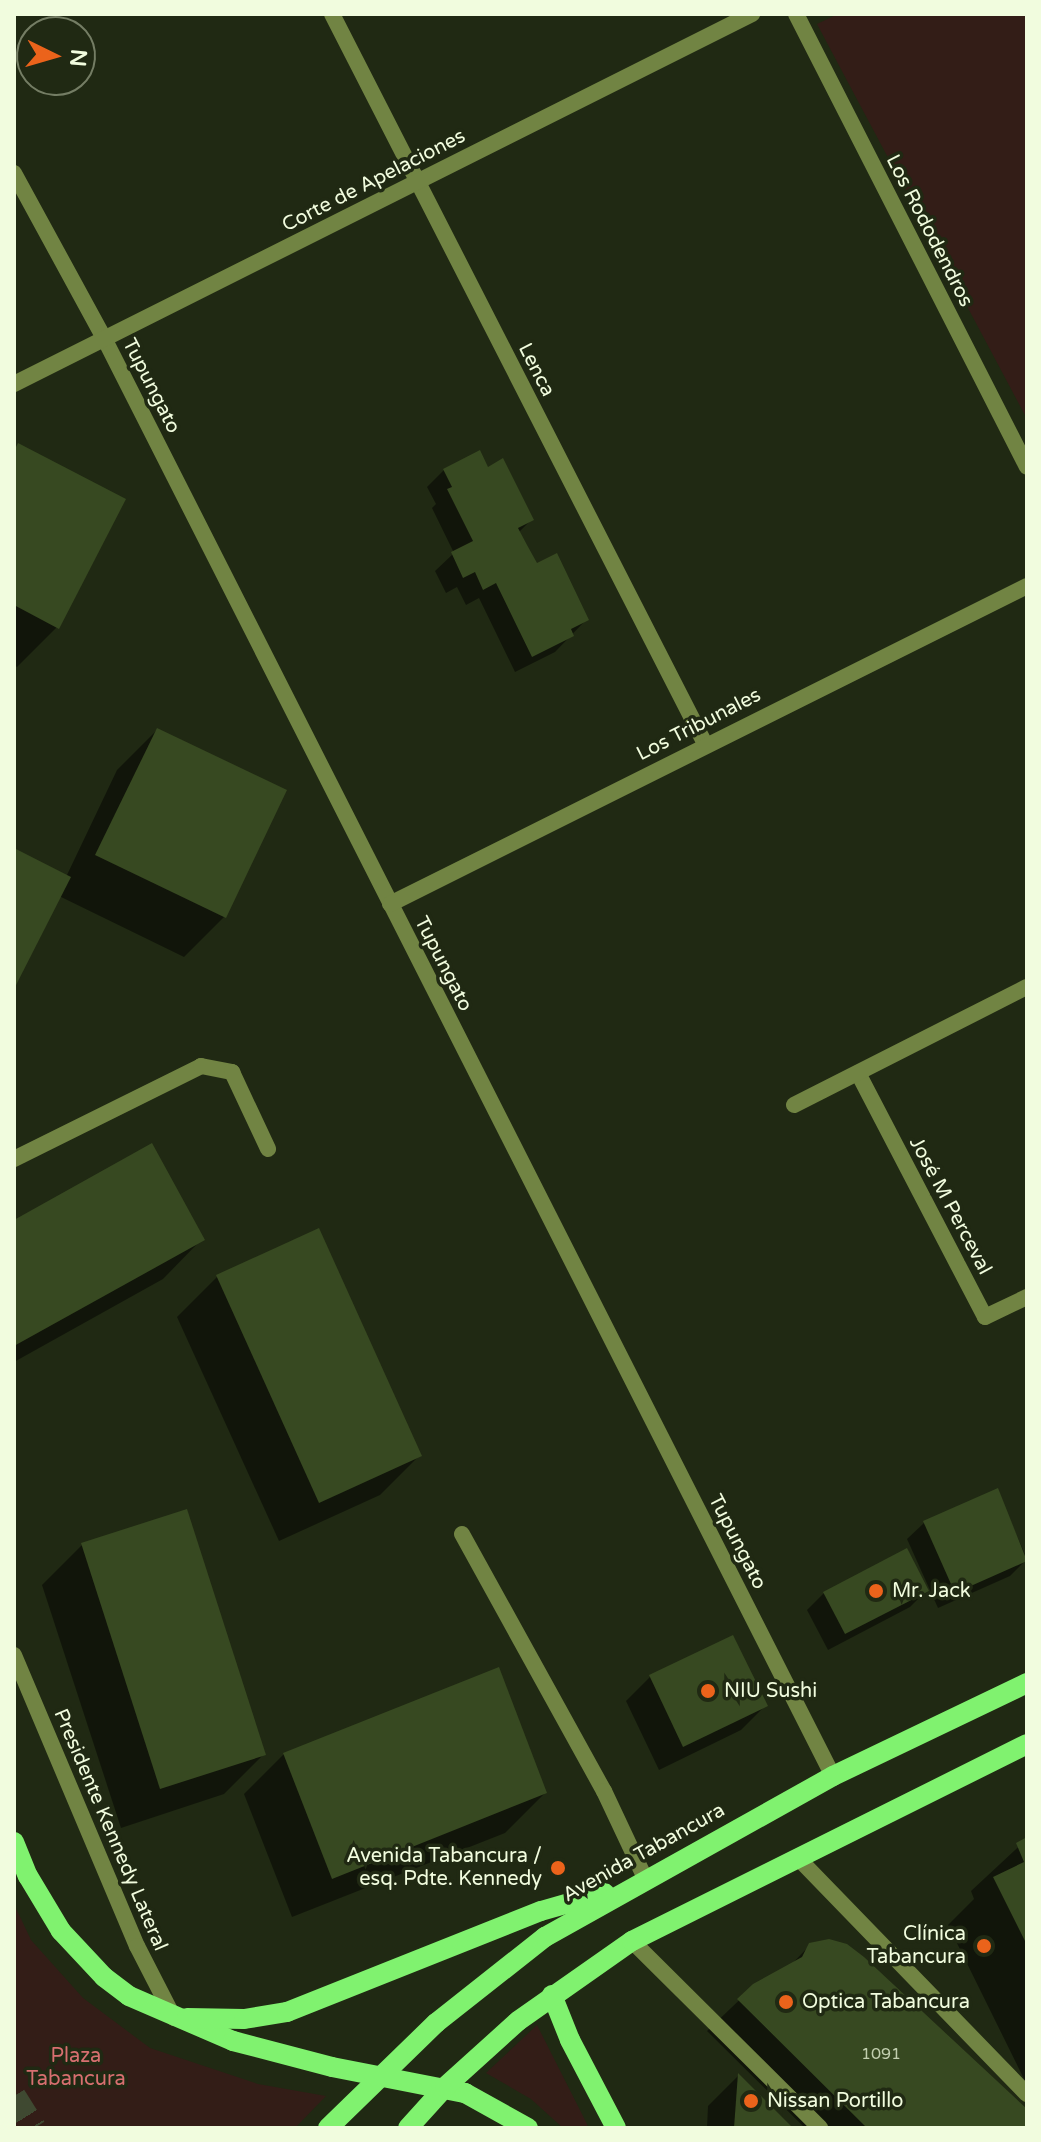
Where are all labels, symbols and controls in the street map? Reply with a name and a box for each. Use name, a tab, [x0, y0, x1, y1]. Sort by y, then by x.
north arrow	[16, 16, 96, 96]
text: N	[64, 48, 92, 68]
street label: Corte de Apelaciones	[278, 124, 470, 238]
street label: Los Rododendros	[880, 151, 978, 311]
street label: Tupungato	[117, 334, 185, 438]
street label: Lenca	[512, 339, 560, 401]
street label: Los Tribunales	[633, 683, 765, 767]
street label: Tupungato	[409, 912, 477, 1016]
street label: José M Perceval	[904, 1133, 996, 1279]
street label: Tupungato	[703, 1490, 771, 1594]
place label: Mr. Jack	[892, 1579, 971, 1603]
marker: Mr. Jack	[867, 1582, 885, 1600]
place label: NIU Sushi	[724, 1679, 817, 1703]
marker: NIU Sushi	[699, 1682, 717, 1700]
street label: Presidente Kennedy Lateral	[48, 1705, 172, 1955]
street label: Avenida Tabancura	[559, 1798, 729, 1908]
place label: Avenida Tabancura / esq. Pdte. Kennedy	[346, 1844, 542, 1891]
marker: Avenida Tabancura / esq. Pdte. Kennedy	[549, 1859, 567, 1877]
place label: Clínica Tabancura	[866, 1922, 966, 1969]
marker: Clínica Tabancura	[973, 1935, 995, 1957]
place label: Optica Tabancura	[802, 1990, 970, 2014]
marker: Optica Tabancura	[777, 1993, 795, 2011]
house number: 1091	[861, 2044, 901, 2064]
park label: Plaza Tabancura	[26, 2045, 126, 2092]
place label: Nissan Portillo	[767, 2089, 903, 2113]
marker: Nissan Portillo	[742, 2092, 760, 2110]

